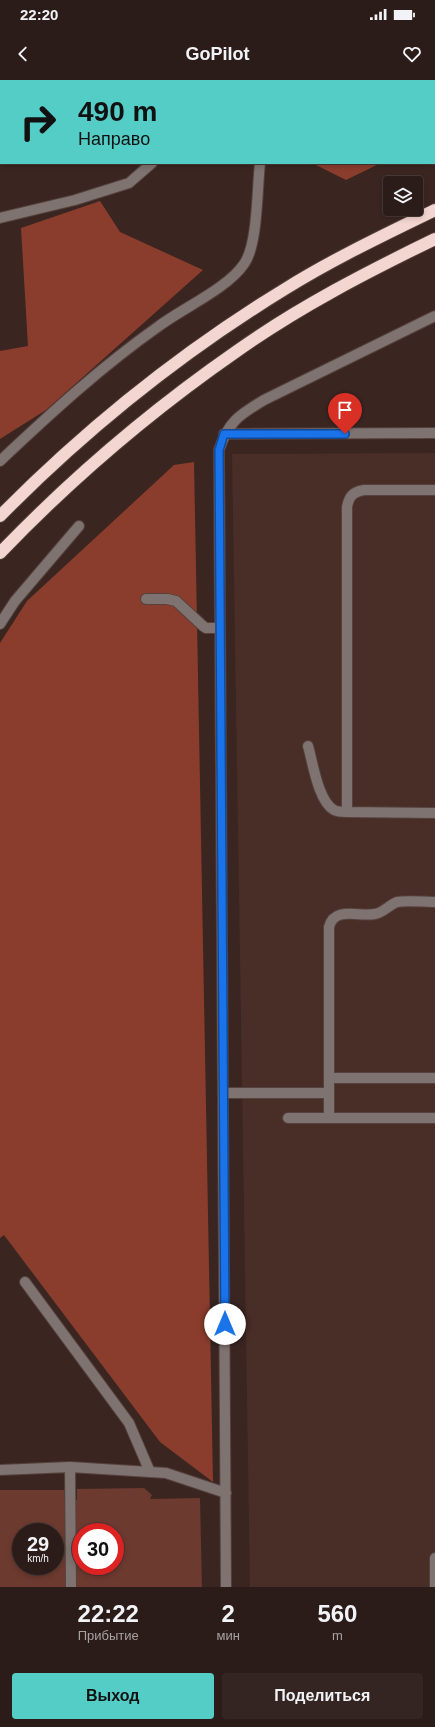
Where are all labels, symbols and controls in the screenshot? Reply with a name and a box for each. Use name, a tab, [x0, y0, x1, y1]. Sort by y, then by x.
text: 22:20	[20, 6, 58, 23]
icon: back	[12, 43, 34, 65]
icon: heart	[401, 43, 423, 65]
text: GoPilot	[186, 44, 250, 64]
icon: right	[12, 96, 64, 148]
text: 490 m	[78, 96, 157, 127]
text: Направо	[78, 129, 150, 149]
map controls	[383, 176, 423, 216]
button: layers	[383, 176, 423, 216]
pin	[328, 393, 362, 434]
icon: arrive	[334, 399, 356, 421]
position arrow	[204, 1303, 246, 1345]
speed limit sign: 30	[72, 1523, 124, 1575]
text: 29	[27, 1533, 49, 1555]
text: km/h	[27, 1553, 49, 1564]
text: 22:22	[78, 1600, 139, 1627]
text: 2	[221, 1600, 235, 1627]
text: 560	[317, 1600, 357, 1627]
text: Прибытие	[78, 1628, 139, 1643]
text: мин	[216, 1628, 240, 1643]
text: m	[332, 1628, 343, 1643]
button: Выход	[12, 1673, 214, 1719]
button: Поделиться	[222, 1673, 423, 1719]

